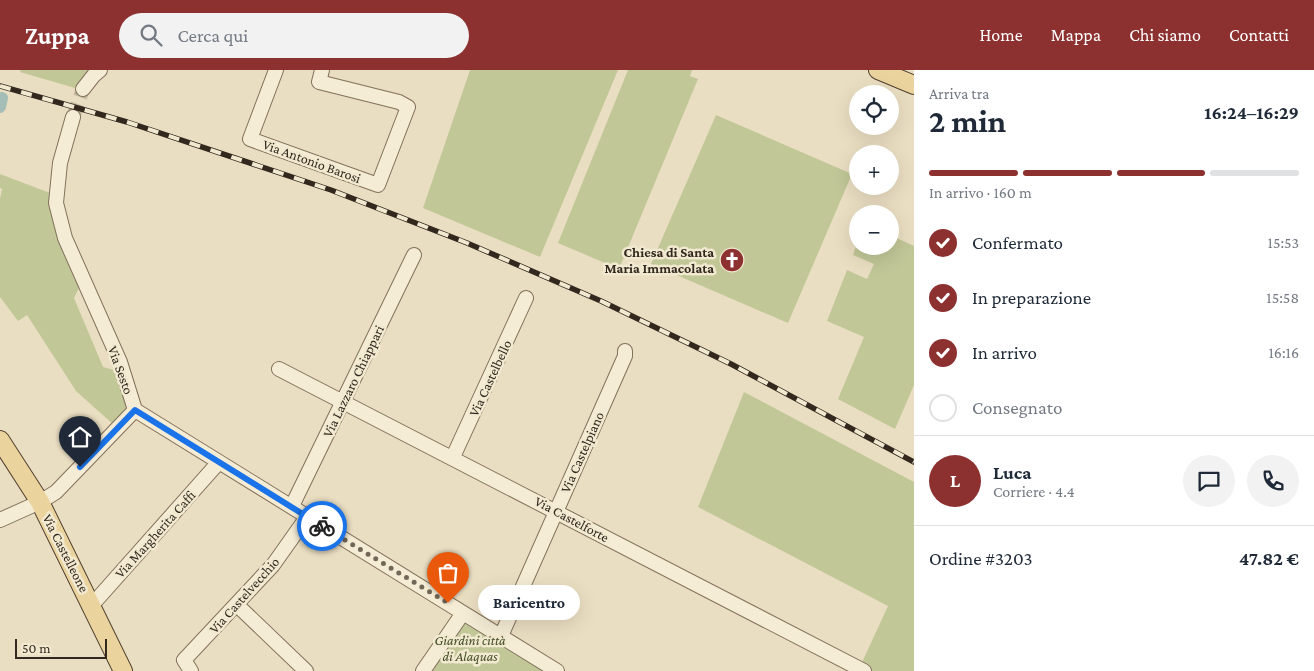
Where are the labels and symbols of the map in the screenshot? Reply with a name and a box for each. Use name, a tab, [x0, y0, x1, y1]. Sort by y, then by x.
street label: Via Antonio Barosi	[261, 136, 364, 186]
place label: Chiesa di Santa Maria Immacolata	[604, 244, 714, 276]
church icon: Chiesa di Santa Maria Immacolata	[719, 247, 745, 273]
street label: Via Lazzaro Chiappari	[319, 322, 387, 439]
street label: Via Castelbello	[465, 337, 515, 419]
street label: Via Sesto	[105, 344, 137, 396]
street label: Via Castelpiano	[557, 409, 607, 495]
pin	[59, 416, 101, 467]
street label: Via Margherita Caffi	[111, 486, 199, 581]
street label: Via Castelforte	[532, 493, 612, 545]
courier	[297, 501, 347, 551]
street label: Via Castelleone	[39, 511, 93, 595]
pin	[427, 552, 469, 603]
street label: Via Castelvecchio	[206, 554, 282, 636]
callout: Baricentro	[478, 586, 580, 620]
park label: Giardini città di Alaquas	[434, 632, 506, 664]
scale bar	[15, 636, 108, 659]

